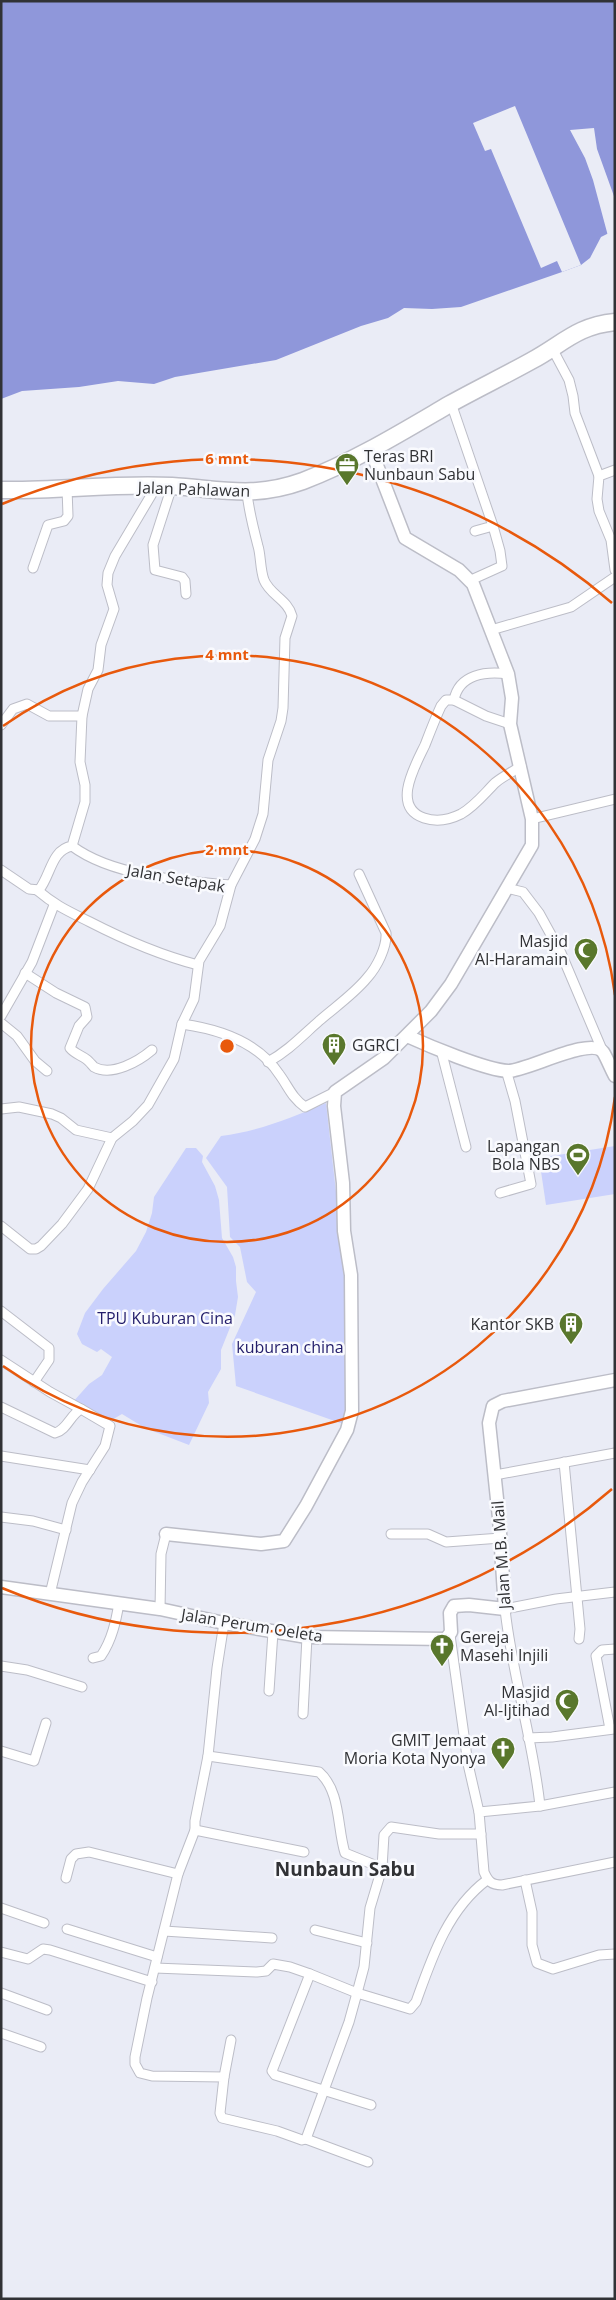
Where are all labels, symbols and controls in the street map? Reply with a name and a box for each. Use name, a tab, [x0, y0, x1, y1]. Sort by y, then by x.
place label: Teras BRI Nunbaun Sabu	[364, 445, 475, 485]
text: 6 mnt	[205, 448, 249, 468]
office icon: Teras BRI Nunbaun Sabu	[334, 452, 360, 486]
street label: Jalan Pahlawan	[135, 476, 251, 502]
text: 4 mnt	[205, 644, 249, 664]
text: 2 mnt	[205, 839, 249, 859]
street label: Jalan Setapak	[123, 858, 227, 898]
place label: Masjid Al-Haramain	[475, 930, 568, 970]
mosque icon: Masjid Al-Haramain	[573, 937, 599, 971]
building icon: GGRCI	[321, 1032, 347, 1066]
place label: GGRCI	[352, 1034, 400, 1056]
centre of rings	[218, 1037, 236, 1055]
place label: Lapangan Bola NBS	[487, 1135, 560, 1175]
sports icon: Lapangan Bola NBS	[565, 1142, 591, 1176]
park label: TPU Kuburan Cina	[97, 1307, 233, 1329]
building icon: Kantor SKB	[558, 1311, 584, 1345]
place label: Kantor SKB	[471, 1313, 554, 1335]
park label: kuburan china	[236, 1336, 344, 1358]
street label: Jalan M.B. Mail	[486, 1500, 516, 1612]
street label: Jalan Perum Oeleta	[178, 1603, 324, 1647]
place label: Gereja Masehi Injili	[460, 1626, 548, 1666]
church icon: Gereja Masehi Injili	[429, 1633, 455, 1667]
place label: Masjid Al-Ijtihad	[484, 1681, 550, 1721]
mosque icon: Masjid Al-Ijtihad	[554, 1688, 580, 1722]
place label: GMIT Jemaat Moria Kota Nyonya	[344, 1729, 486, 1769]
church icon: GMIT Jemaat Moria Kota Nyonya	[490, 1736, 516, 1770]
district label: Nunbaun Sabu	[275, 1856, 415, 1882]

